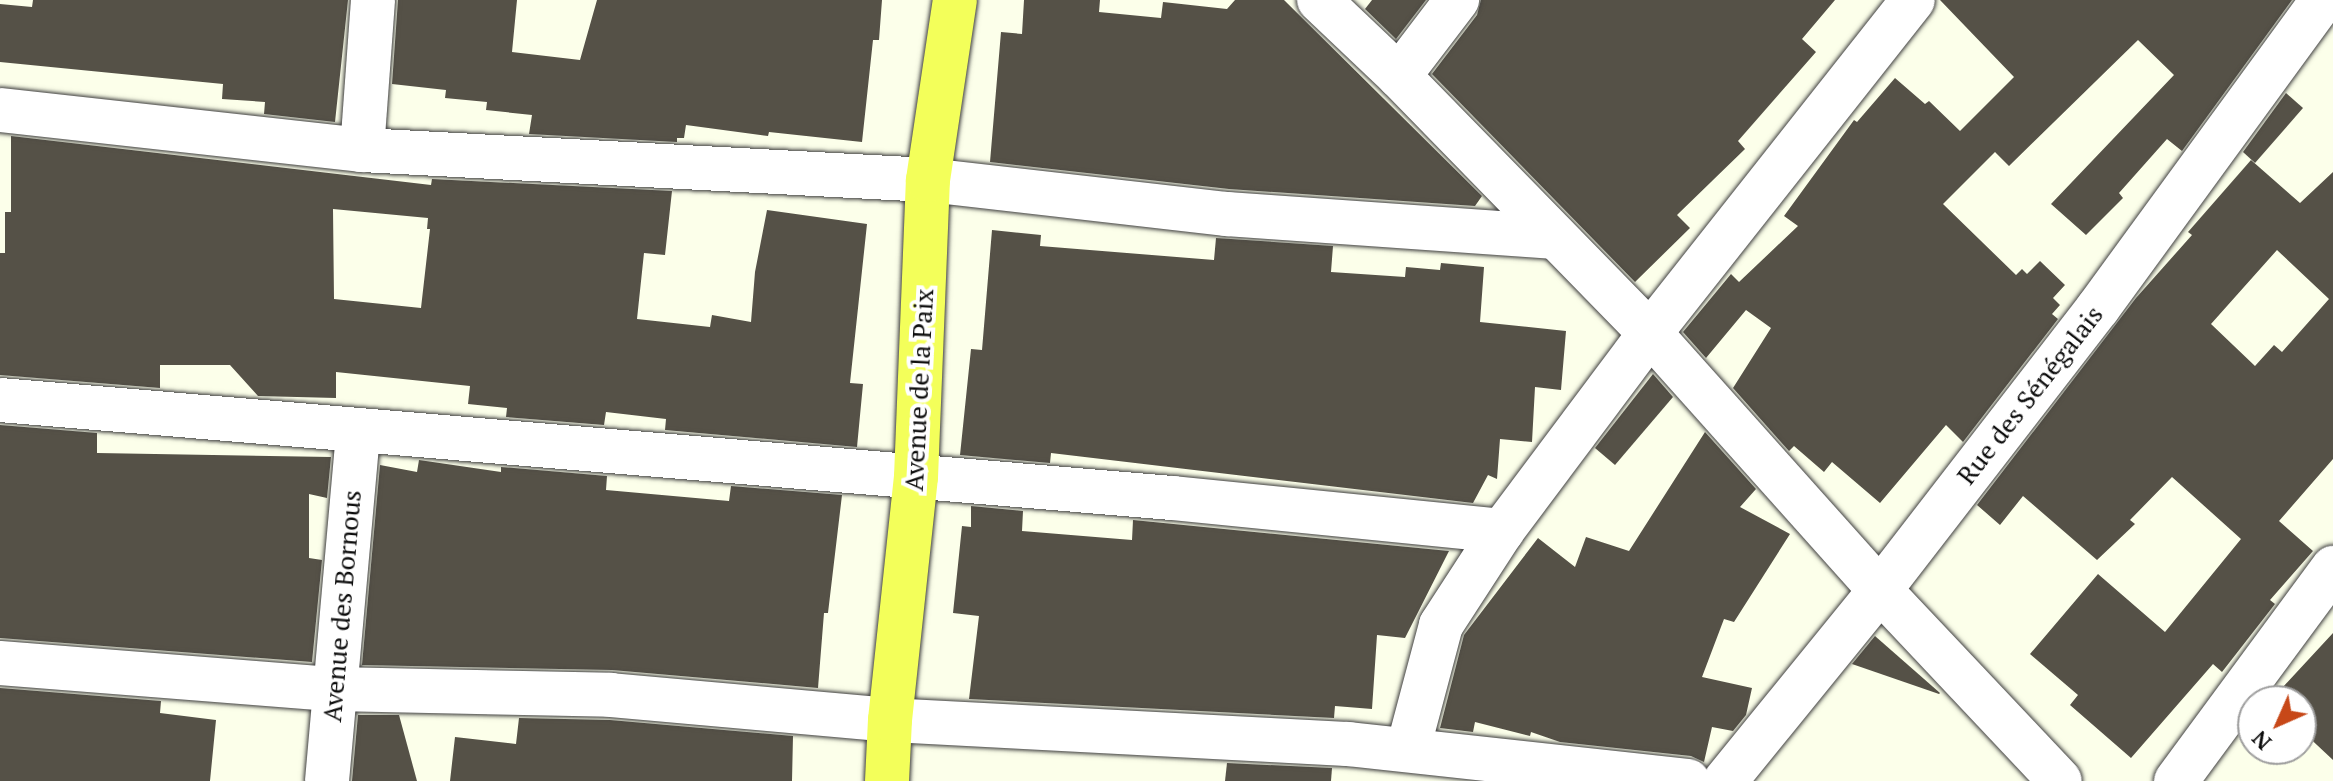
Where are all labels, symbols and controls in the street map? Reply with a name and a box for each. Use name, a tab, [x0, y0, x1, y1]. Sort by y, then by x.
street label: Avenue de la Paix	[898, 288, 940, 492]
street label: Rue des Sénégalais	[1950, 299, 2110, 491]
street label: Avenue des Bornous	[316, 489, 368, 723]
north arrow	[2237, 685, 2317, 765]
text: N	[2245, 725, 2277, 757]

